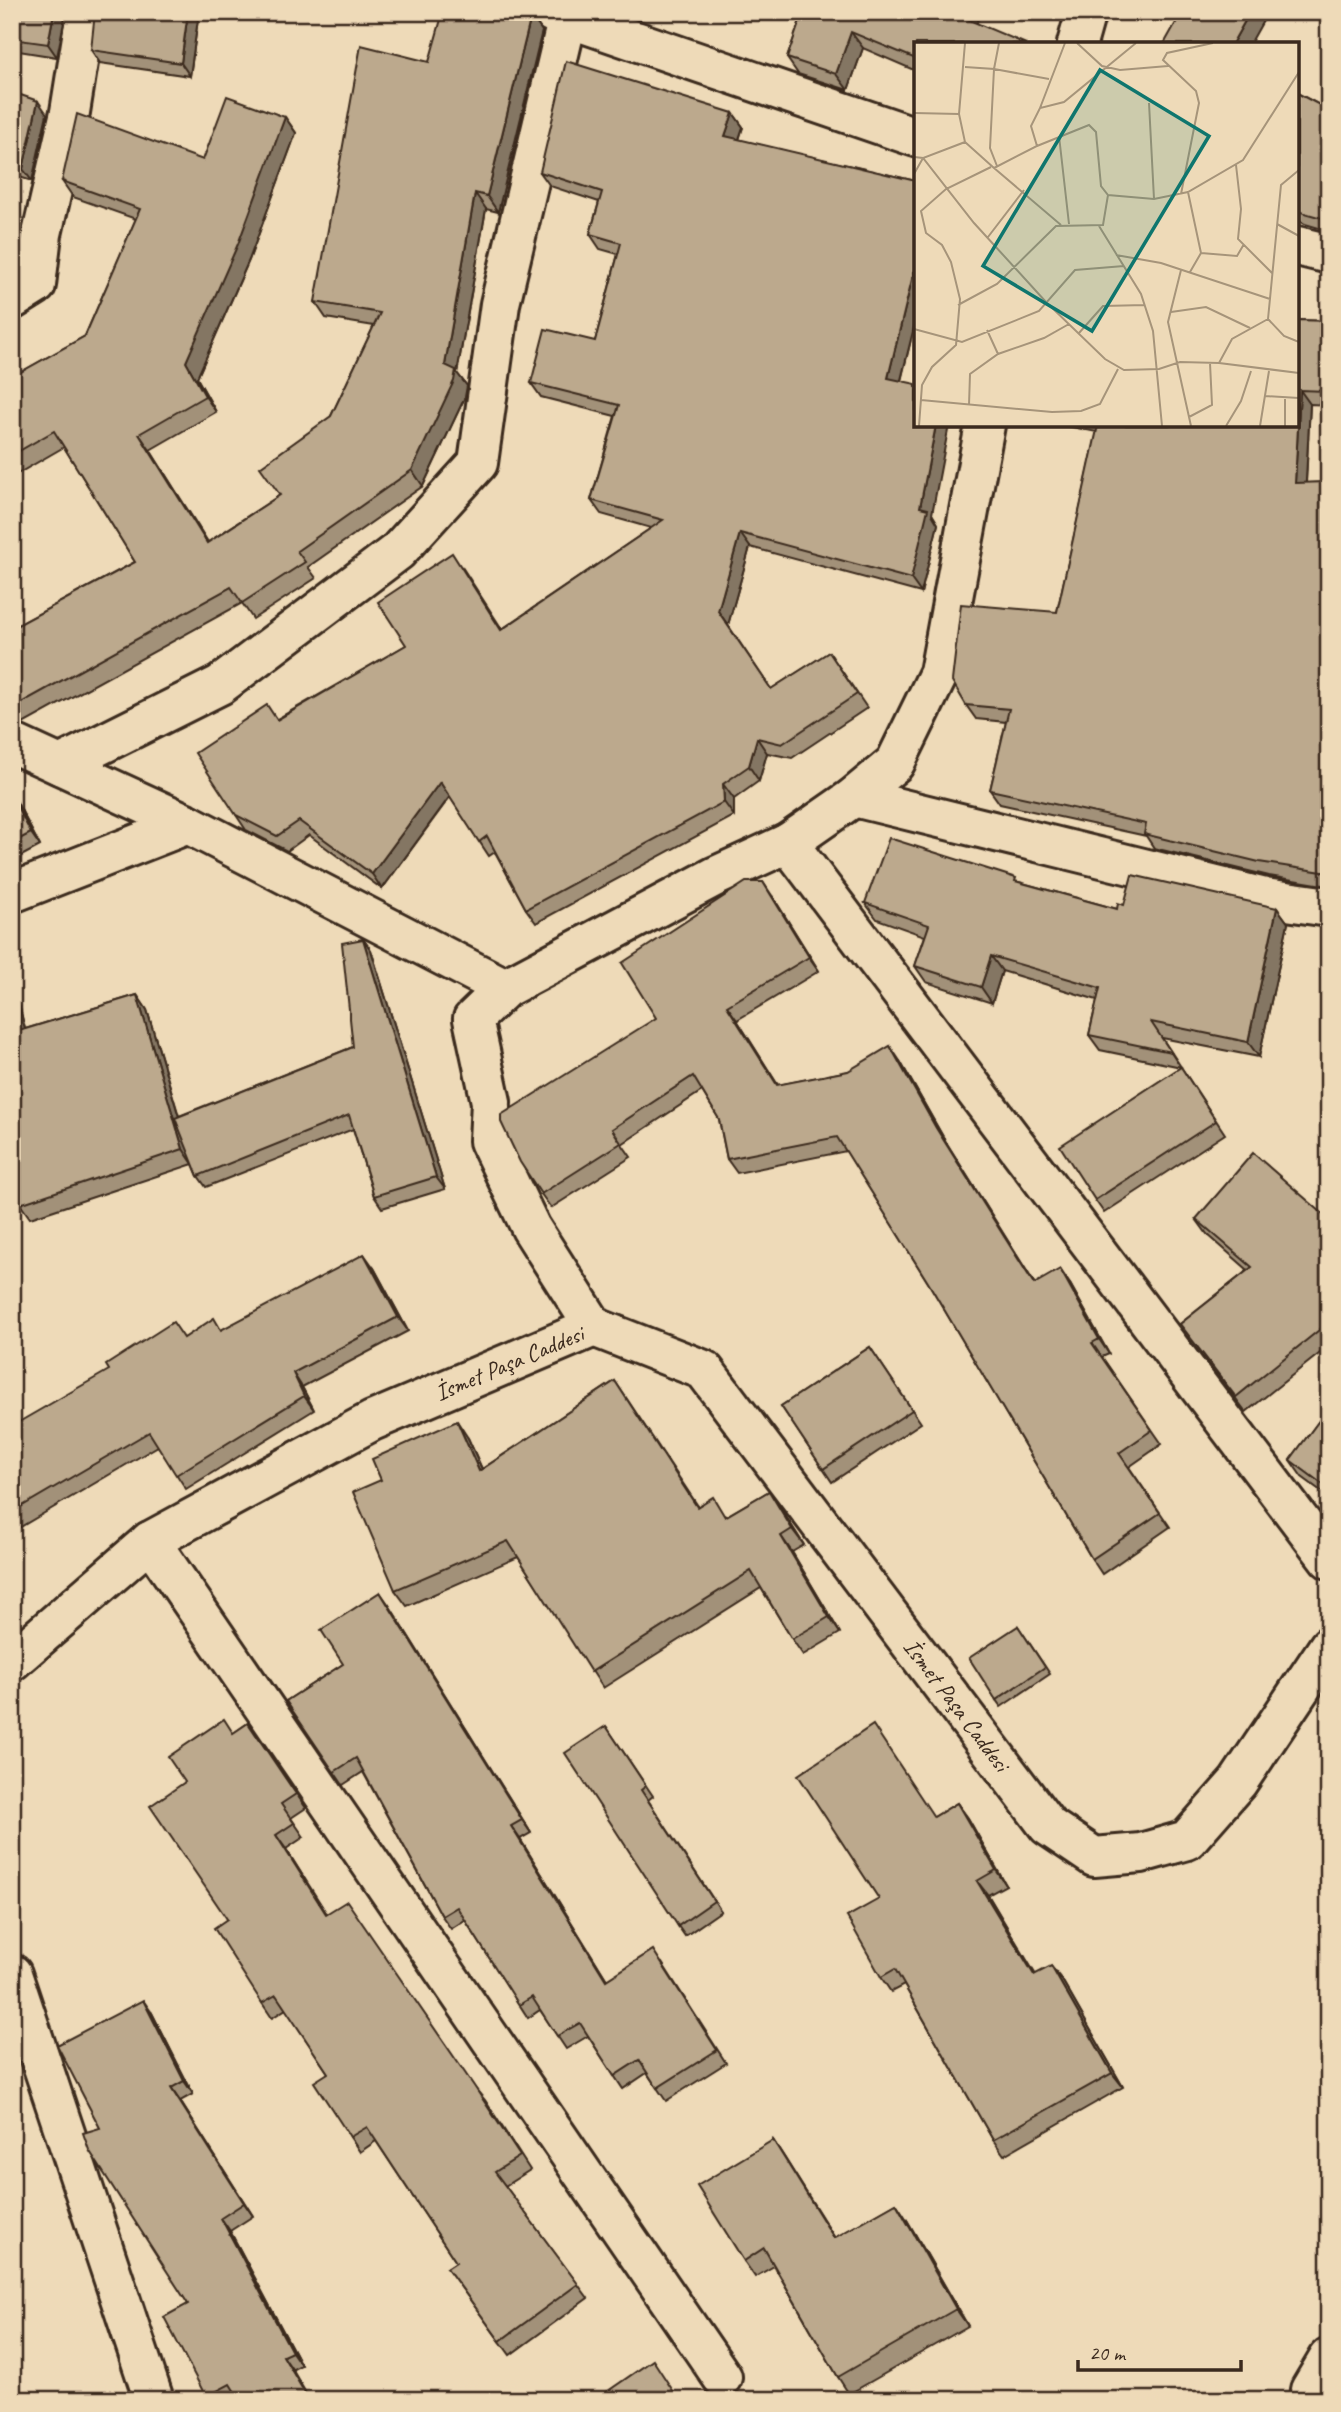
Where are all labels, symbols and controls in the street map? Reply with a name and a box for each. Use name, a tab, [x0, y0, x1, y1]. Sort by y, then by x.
inset map	[914, 42, 1299, 427]
street label: İsmet Paşa Caddesi	[430, 1317, 590, 1408]
street label: İsmet Paşa Caddesi	[897, 1633, 1018, 1779]
scale bar	[1078, 2328, 1241, 2372]
text: 20 m	[1089, 2340, 1127, 2366]

